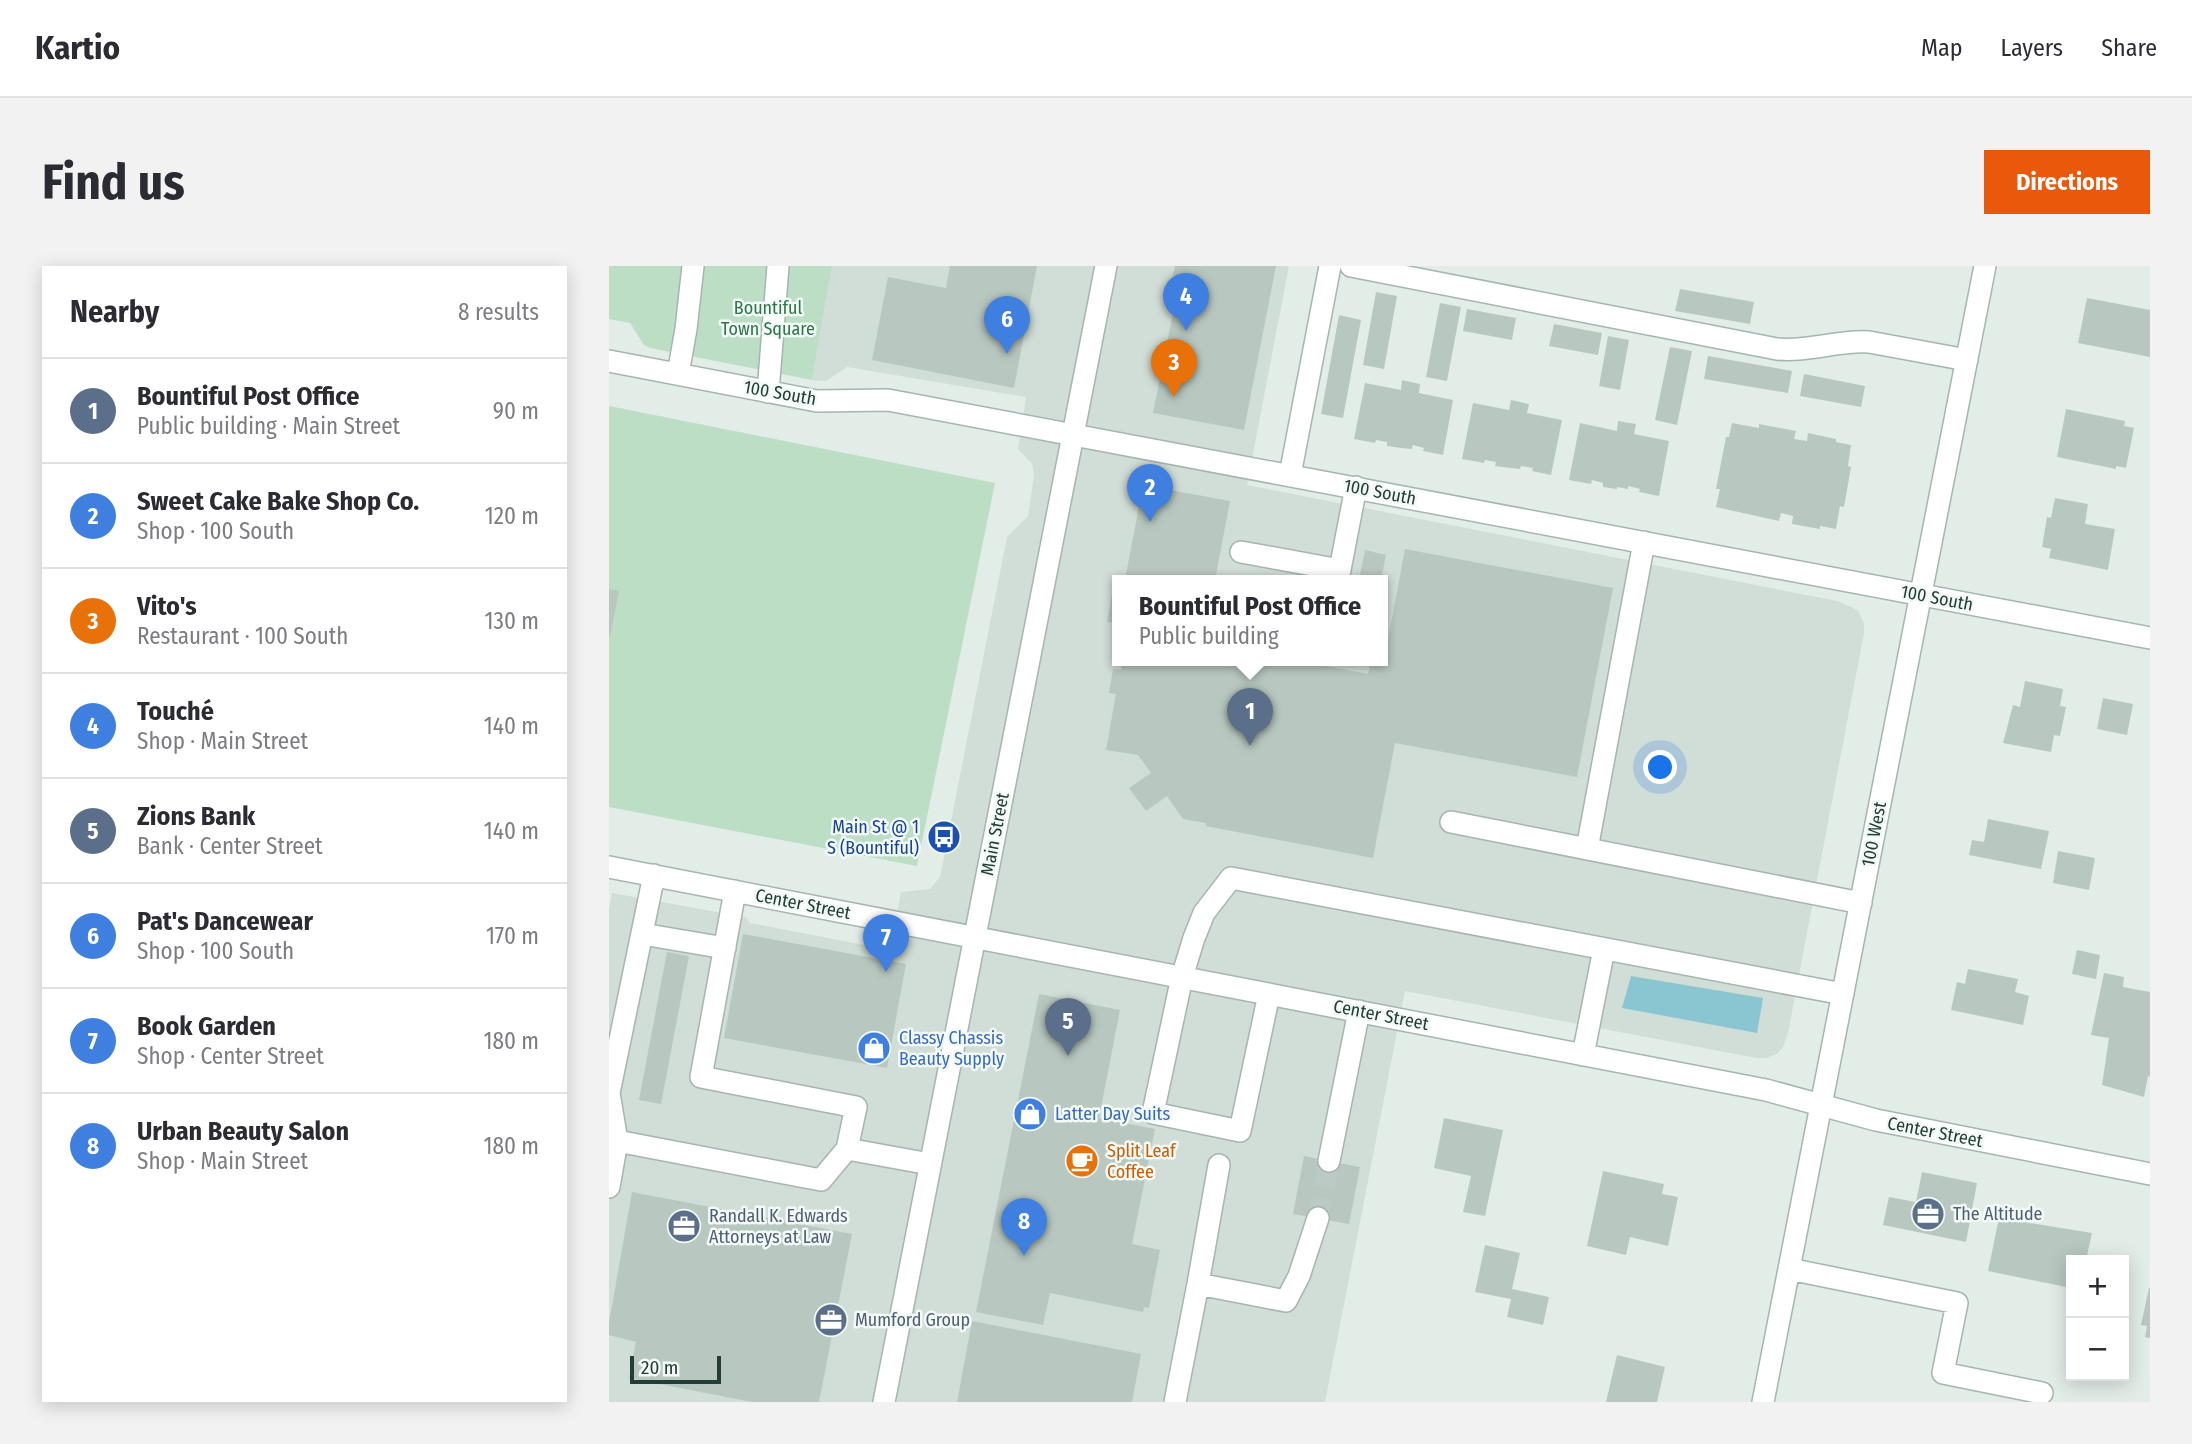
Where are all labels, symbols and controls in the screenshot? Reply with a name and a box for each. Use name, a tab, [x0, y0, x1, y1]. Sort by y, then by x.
text: Kartio	[35, 28, 120, 68]
text: Map	[1921, 34, 1963, 62]
text: Layers	[2001, 34, 2063, 62]
text: Share	[2101, 34, 2157, 62]
button: Directions	[1984, 150, 2150, 214]
text: Find us	[42, 153, 185, 212]
pin: 4	[1163, 273, 1209, 331]
text: Nearby	[70, 294, 159, 330]
pin: 6	[984, 296, 1030, 354]
park label: Bountiful Town Square	[721, 297, 815, 340]
text: 8 results	[458, 298, 539, 326]
pin: 3	[1151, 339, 1197, 397]
street label: 100 South	[742, 376, 818, 410]
text: Bountiful Post Office	[137, 381, 359, 412]
text: 1	[88, 397, 98, 425]
text: 90 m	[493, 397, 539, 425]
text: Public building · Main Street	[137, 412, 400, 440]
pin: 2	[1127, 464, 1173, 522]
street label: 100 South	[1342, 474, 1418, 510]
text: Sweet Cake Bake Shop Co.	[137, 486, 419, 517]
text: 2	[88, 502, 98, 530]
text: 120 m	[485, 502, 539, 530]
text: Shop · 100 South	[137, 517, 294, 545]
popup	[1112, 575, 1388, 666]
street label: 100 South	[1899, 580, 1975, 616]
text: Vito's	[137, 591, 197, 622]
text: Bountiful Post Office	[1139, 591, 1361, 622]
text: 3	[88, 607, 98, 635]
text: 130 m	[485, 607, 539, 635]
text: Restaurant · 100 South	[137, 622, 348, 650]
text: Public building	[1139, 622, 1279, 650]
pin: 1	[1227, 688, 1273, 746]
text: Touché	[137, 696, 214, 727]
text: 4	[87, 712, 99, 740]
text: 140 m	[484, 712, 539, 740]
text: Shop · Main Street	[137, 727, 308, 755]
your location	[1643, 750, 1677, 784]
street label: Main Street	[976, 791, 1014, 877]
street label: 100 West	[1857, 800, 1891, 868]
text: Zions Bank	[137, 801, 255, 832]
place label: Main St @ 1 S (Bountiful)	[827, 816, 919, 859]
text: 5	[87, 817, 99, 845]
text: 140 m	[484, 817, 539, 845]
bus stop icon: Main St @ 1 S (Bountiful)	[925, 818, 963, 856]
text: Bank · Center Street	[137, 832, 323, 860]
street label: Center Street	[754, 884, 853, 924]
text: Pat's Dancewear	[137, 906, 313, 937]
pin: 7	[863, 914, 909, 972]
text: 6	[87, 922, 99, 950]
text: 170 m	[486, 922, 539, 950]
text: Shop · 100 South	[137, 937, 294, 965]
street label: Center Street	[1332, 995, 1431, 1035]
pin: 5	[1045, 998, 1091, 1056]
text: Book Garden	[137, 1011, 276, 1042]
text: 7	[88, 1027, 98, 1055]
text: 180 m	[483, 1027, 539, 1055]
place label: Classy Chassis Beauty Supply	[899, 1027, 1004, 1070]
shop icon: Classy Chassis Beauty Supply	[855, 1029, 893, 1067]
text: Shop · Center Street	[137, 1042, 324, 1070]
shop icon: Latter Day Suits	[1011, 1095, 1049, 1133]
place label: Latter Day Suits	[1055, 1103, 1170, 1125]
street label: Center Street	[1886, 1112, 1985, 1152]
text: Urban Beauty Salon	[137, 1116, 349, 1147]
text: 8	[87, 1132, 99, 1160]
text: 180 m	[483, 1132, 539, 1160]
place label: Split Leaf Coffee	[1107, 1140, 1177, 1183]
cafe icon: Split Leaf Coffee	[1063, 1142, 1101, 1180]
text: Shop · Main Street	[137, 1147, 308, 1175]
office icon: The Altitude	[1909, 1195, 1947, 1233]
pin: 8	[1001, 1198, 1047, 1256]
place label: The Altitude	[1953, 1203, 2043, 1225]
place label: Randall K. Edwards Attorneys at Law	[709, 1205, 848, 1248]
office icon: Randall K. Edwards Attorneys at Law	[665, 1207, 703, 1245]
map controls	[2066, 1255, 2129, 1381]
button: +	[2066, 1255, 2129, 1318]
office icon: Mumford Group	[812, 1301, 850, 1339]
place label: Mumford Group	[855, 1309, 970, 1331]
button: −	[2066, 1318, 2129, 1381]
scale bar	[630, 1353, 721, 1385]
text: 20 m	[641, 1356, 678, 1379]

